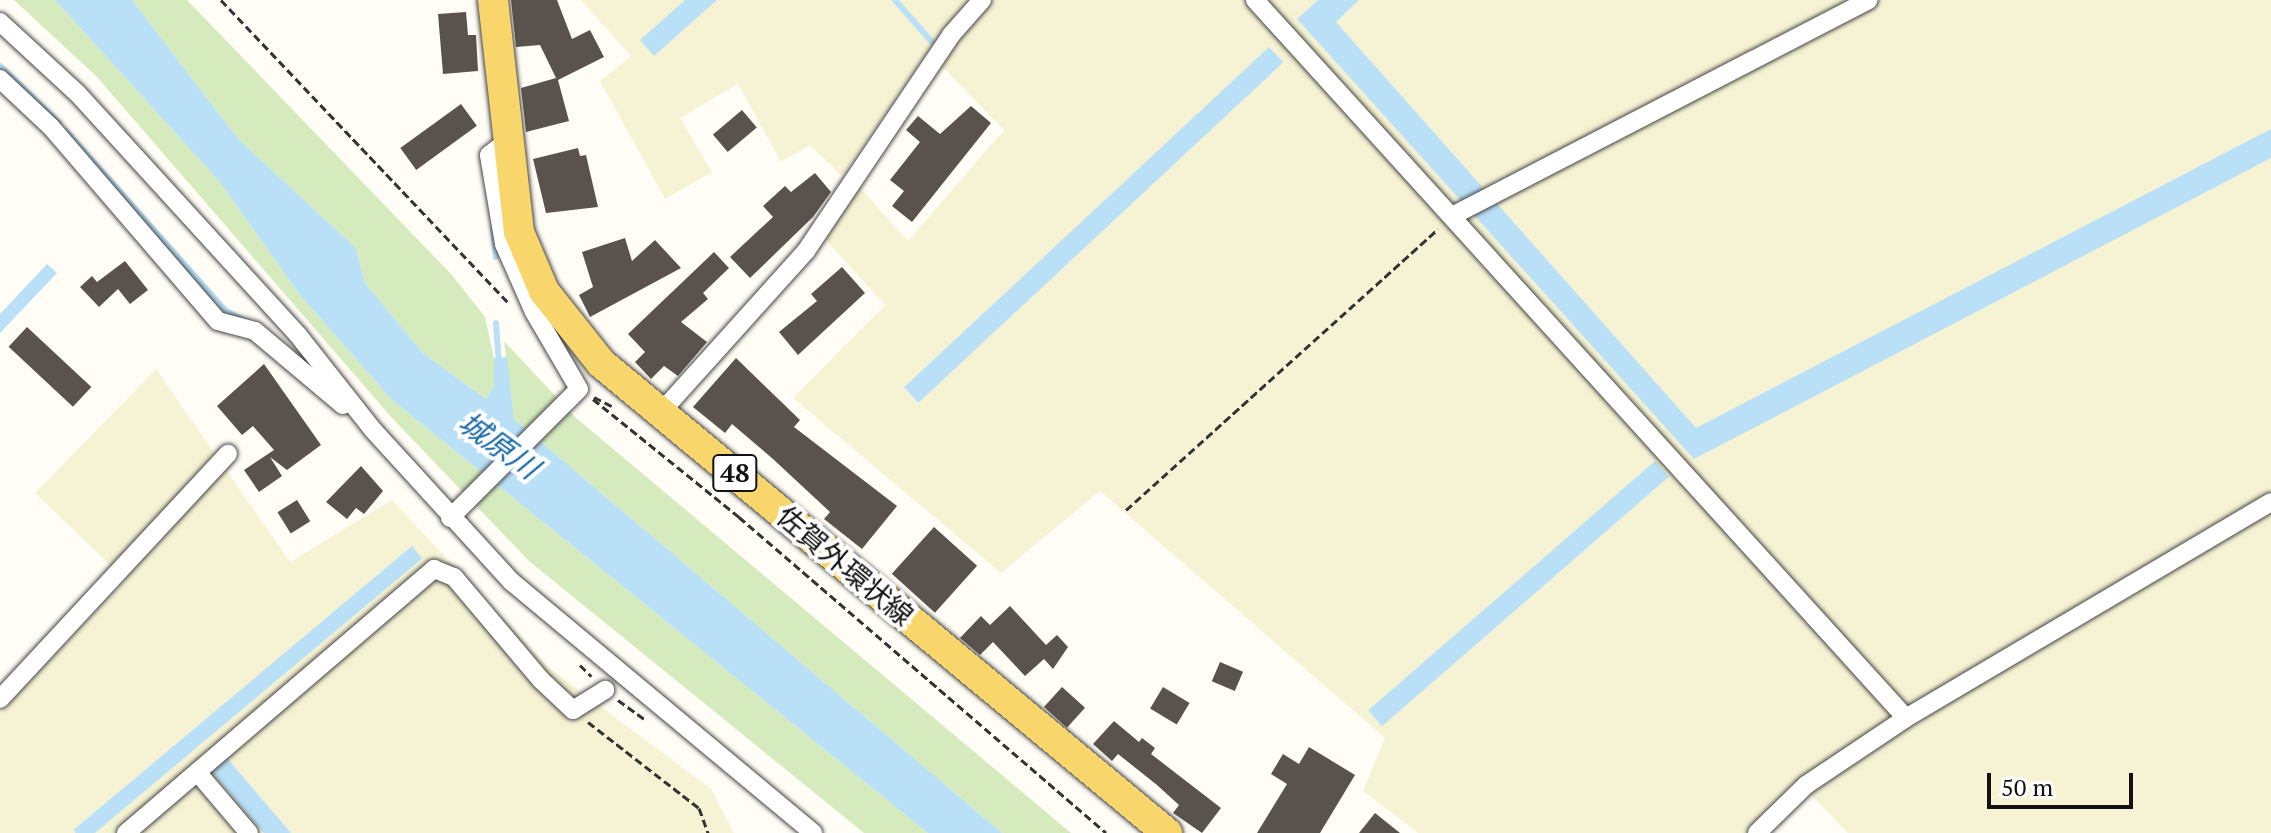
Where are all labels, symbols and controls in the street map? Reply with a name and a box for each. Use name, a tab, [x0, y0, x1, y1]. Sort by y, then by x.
water label: 城原川	[452, 404, 546, 486]
road number: 48	[711, 451, 759, 495]
street label: 佐賀外環状線	[770, 499, 920, 633]
scale bar	[1991, 757, 2137, 807]
text: 50 m	[2001, 771, 2053, 803]

